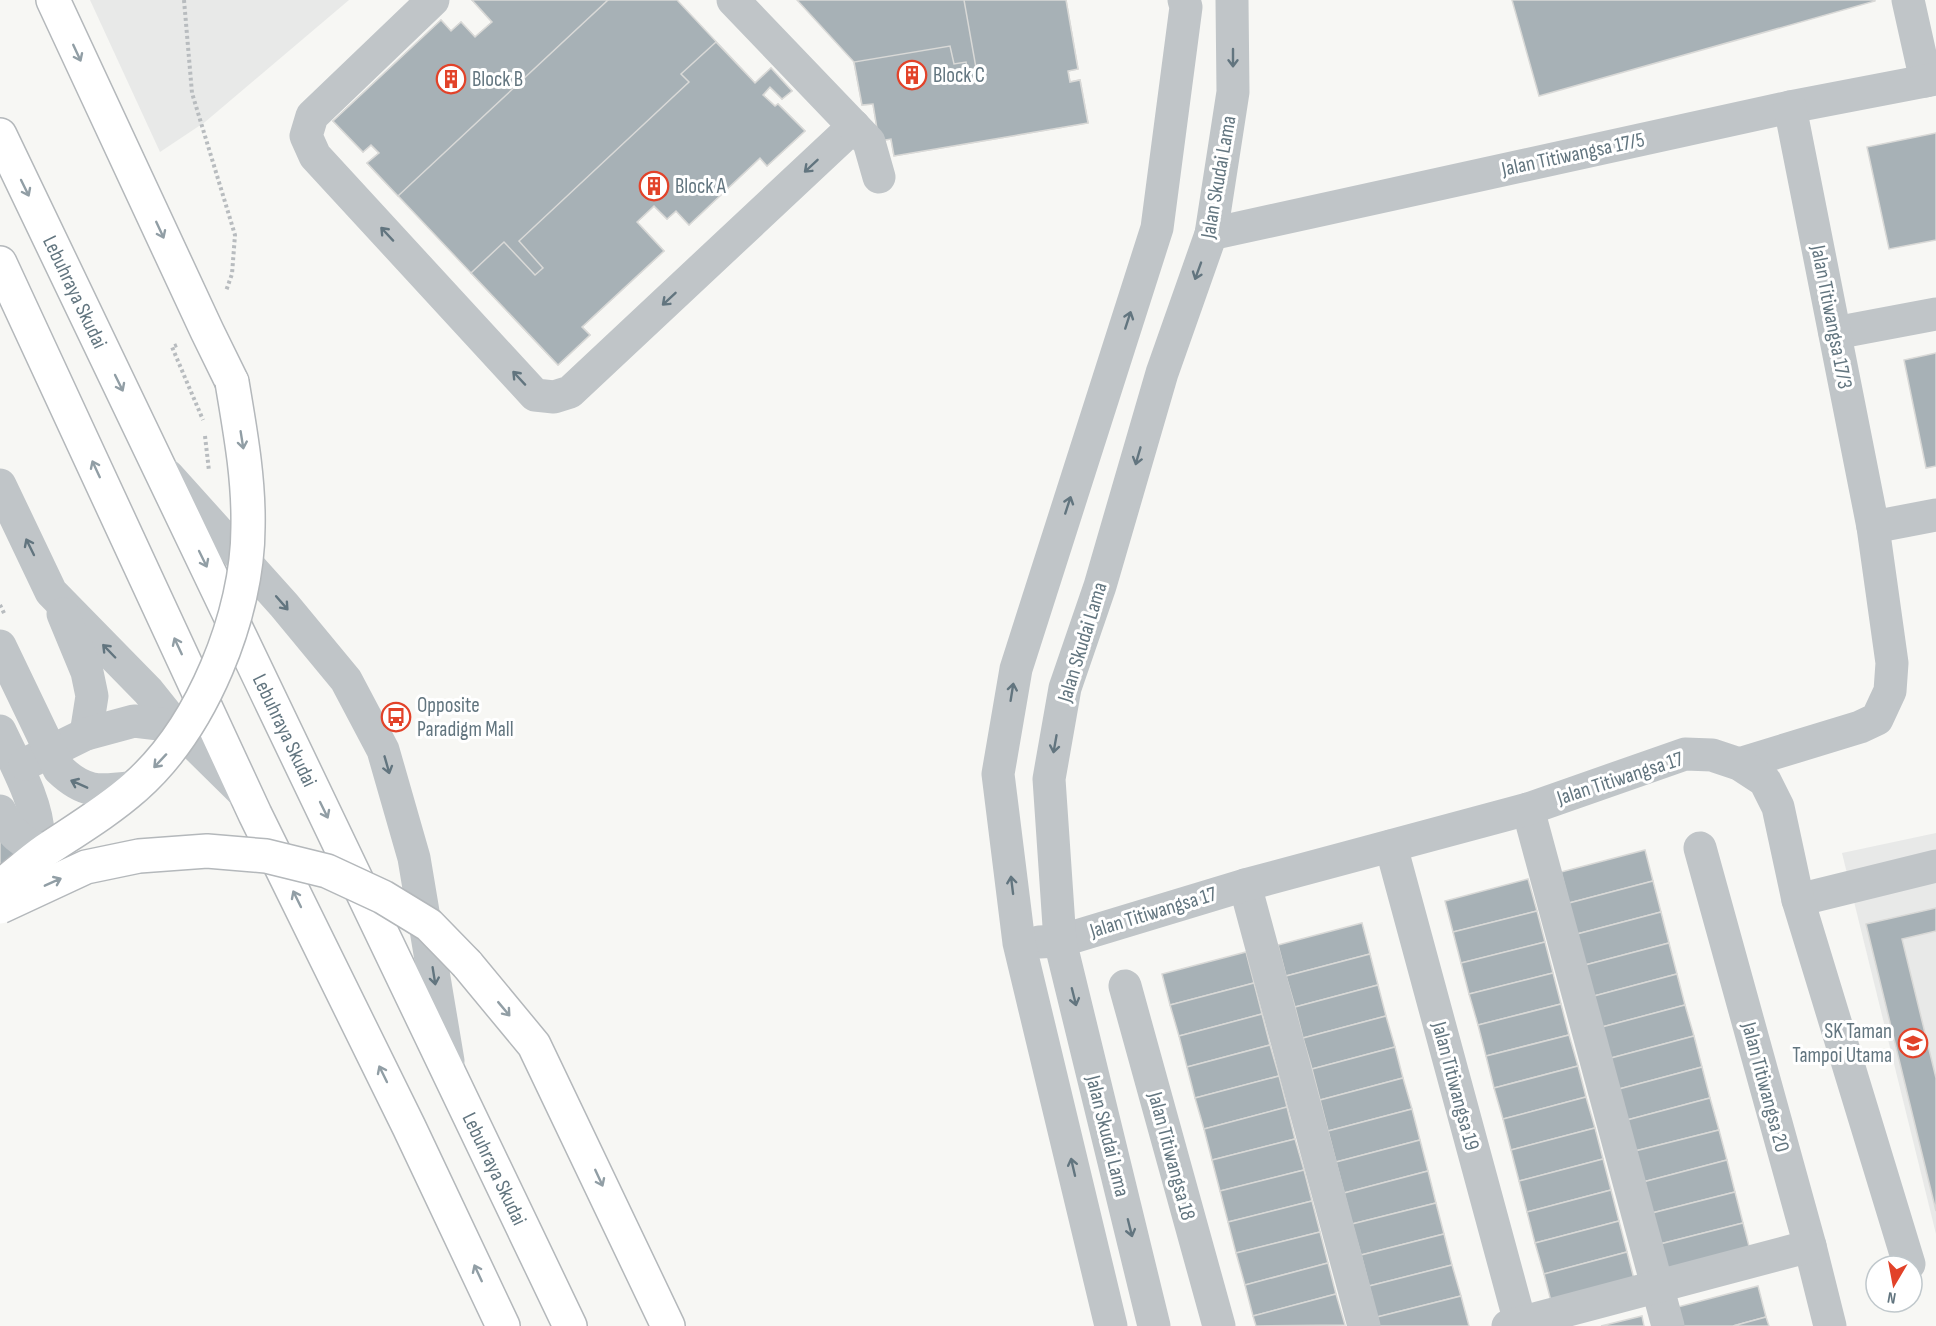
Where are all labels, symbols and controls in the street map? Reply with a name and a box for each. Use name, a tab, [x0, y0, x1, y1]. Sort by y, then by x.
one-way arrow	[72, 44, 84, 62]
one-way arrow	[1227, 48, 1239, 68]
building icon: Block C	[896, 59, 928, 91]
building icon: Block B	[435, 63, 467, 95]
place label: Block C	[933, 63, 985, 88]
place label: Block B	[472, 67, 523, 92]
street label: Jalan Skudai Lama	[1195, 114, 1242, 241]
street label: Jalan Titiwangsa 17/5	[1498, 127, 1647, 182]
one-way arrow	[804, 159, 819, 173]
building icon: Block A	[638, 170, 670, 202]
place label: Block A	[675, 174, 727, 199]
one-way arrow	[20, 179, 32, 197]
one-way arrow	[154, 220, 166, 238]
one-way arrow	[380, 227, 394, 242]
street label: Lebuhraya Skudai	[37, 232, 112, 353]
street label: Jalan Titiwangsa 17/3	[1805, 242, 1858, 391]
one-way arrow	[1191, 261, 1202, 279]
one-way arrow	[662, 292, 677, 306]
one-way arrow	[1123, 311, 1134, 330]
one-way arrow	[512, 370, 526, 385]
one-way arrow	[113, 373, 125, 391]
one-way arrow	[237, 430, 248, 449]
one-way arrow	[1132, 446, 1143, 465]
one-way arrow	[89, 461, 101, 479]
one-way arrow	[1063, 496, 1074, 515]
one-way arrow	[23, 538, 35, 556]
one-way arrow	[198, 549, 210, 567]
street label: Jalan Skudai Lama	[1052, 579, 1113, 706]
one-way arrow	[275, 595, 289, 610]
one-way arrow	[171, 638, 183, 656]
one-way arrow	[101, 644, 116, 659]
street label: Lebuhraya Skudai	[247, 670, 322, 791]
one-way arrow	[1007, 683, 1018, 702]
place label: Opposite Paradigm Mall	[417, 693, 514, 742]
bus stop icon: Opposite Paradigm Mall	[380, 701, 412, 733]
one-way arrow	[1050, 734, 1061, 753]
street label: Jalan Titiwangsa 17	[1553, 746, 1687, 811]
one-way arrow	[153, 753, 167, 768]
one-way arrow	[382, 755, 393, 774]
one-way arrow	[70, 777, 88, 789]
one-way arrow	[318, 801, 330, 819]
one-way arrow	[43, 875, 61, 887]
one-way arrow	[1007, 876, 1018, 895]
street label: Jalan Titiwangsa 17	[1086, 881, 1220, 944]
one-way arrow	[291, 891, 302, 909]
one-way arrow	[429, 965, 440, 985]
one-way arrow	[1069, 988, 1081, 1007]
one-way arrow	[497, 1001, 511, 1016]
street label: Jalan Titiwangsa 19	[1426, 1018, 1485, 1153]
street label: Jalan Titiwangsa 20	[1736, 1019, 1795, 1155]
place label: SK Taman Tampoi Utama	[1792, 1019, 1892, 1068]
school or university icon: SK Taman Tampoi Utama	[1897, 1027, 1929, 1059]
one-way arrow	[376, 1066, 388, 1084]
street label: Jalan Skudai Lama	[1080, 1072, 1135, 1199]
street label: Jalan Titiwangsa 18	[1142, 1088, 1201, 1223]
street label: Lebuhraya Skudai	[457, 1109, 532, 1229]
one-way arrow	[1067, 1158, 1078, 1177]
one-way arrow	[593, 1168, 605, 1186]
one-way arrow	[1125, 1218, 1137, 1237]
north arrow	[1864, 1254, 1924, 1314]
one-way arrow	[471, 1265, 483, 1283]
text: N	[1886, 1287, 1898, 1307]

